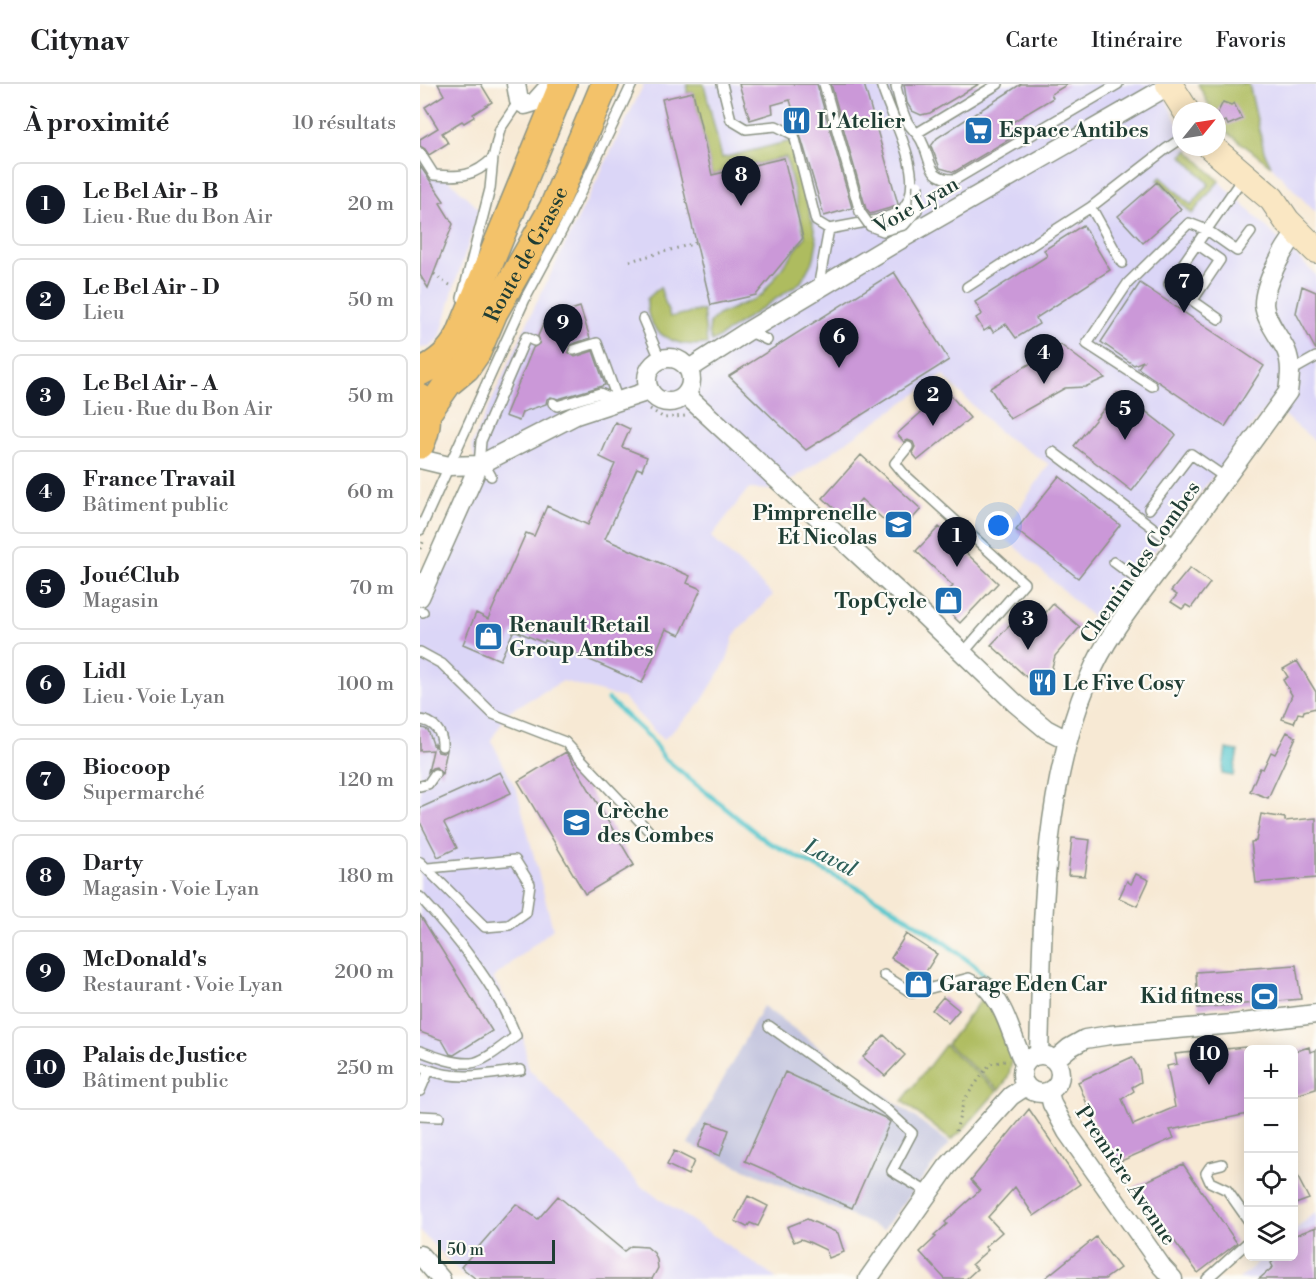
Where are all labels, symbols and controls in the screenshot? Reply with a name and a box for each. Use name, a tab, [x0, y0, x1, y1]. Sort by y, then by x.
text: Citynav	[30, 24, 129, 59]
text: Carte	[1006, 28, 1058, 54]
text: Itinéraire	[1091, 28, 1183, 54]
text: Favoris	[1216, 28, 1286, 54]
north arrow	[1172, 102, 1226, 156]
restaurant icon: L'Atelier	[780, 105, 812, 137]
text: À proximité	[24, 107, 169, 139]
place label: L'Atelier	[817, 109, 906, 135]
text: 10 résultats	[293, 111, 396, 136]
supermarket icon: Espace Antibes	[962, 114, 994, 146]
place label: Espace Antibes	[999, 118, 1148, 144]
pin: 8	[722, 156, 760, 206]
street label: Voie Lyan	[869, 171, 964, 241]
text: Le Bel Air - B	[83, 178, 219, 205]
street label: Route de Grasse	[479, 183, 574, 326]
text: 1	[41, 192, 50, 217]
text: 20 m	[348, 192, 394, 217]
text: Lieu · Rue du Bon Air	[83, 205, 273, 230]
pin: 7	[1164, 264, 1203, 313]
text: Le Bel Air - D	[83, 274, 220, 301]
text: 2	[39, 288, 52, 313]
text: 50 m	[348, 288, 394, 313]
text: Lieu	[83, 301, 124, 326]
pin: 9	[544, 304, 582, 354]
pin: 6	[820, 318, 858, 368]
pin: 4	[1024, 334, 1064, 384]
text: Le Bel Air - A	[83, 370, 218, 397]
pin: 2	[914, 376, 952, 426]
text: 3	[39, 384, 52, 409]
text: 50 m	[348, 384, 394, 409]
pin: 5	[1106, 390, 1144, 440]
text: Lieu · Rue du Bon Air	[83, 397, 273, 422]
text: France Travail	[83, 466, 236, 493]
street label: Chemin des Combes	[1075, 476, 1207, 649]
text: 4	[39, 480, 52, 505]
text: 60 m	[347, 480, 394, 505]
text: Bâtiment public	[83, 493, 229, 518]
place label: Pimprenelle Et Nicolas	[752, 501, 877, 551]
school or university icon: Pimprenelle Et Nicolas	[882, 509, 914, 541]
your location	[984, 511, 1013, 540]
pin: 1	[938, 518, 976, 567]
text: JouéClub	[83, 562, 180, 589]
text: 5	[39, 576, 52, 601]
text: 70 m	[350, 576, 394, 601]
shop icon: TopCycle	[932, 585, 964, 617]
text: Magasin	[83, 589, 159, 614]
place label: TopCycle	[834, 589, 927, 615]
pin: 3	[1008, 600, 1048, 650]
place label: Renault Retail Group Antibes	[509, 613, 654, 663]
shop icon: Renault Retail Group Antibes	[472, 621, 504, 653]
text: Lidl	[83, 658, 126, 685]
restaurant icon: Le Five Cosy	[1026, 667, 1058, 699]
place label: Le Five Cosy	[1063, 671, 1185, 697]
text: 6	[39, 672, 52, 697]
text: 100 m	[338, 672, 394, 697]
text: Lieu · Voie Lyan	[83, 685, 225, 710]
text: Biocoop	[83, 754, 171, 781]
text: 7	[40, 768, 51, 793]
text: 120 m	[339, 768, 394, 793]
text: Supermarché	[83, 781, 205, 806]
place label: Crèche des Combes	[597, 799, 714, 849]
school or university icon: Crèche des Combes	[560, 807, 592, 839]
water label: Laval	[798, 833, 861, 883]
text: Darty	[83, 850, 143, 877]
text: 8	[39, 864, 52, 889]
text: 180 m	[339, 864, 394, 889]
text: Magasin · Voie Lyan	[83, 877, 259, 902]
text: McDonald's	[83, 946, 207, 973]
text: 9	[39, 960, 52, 985]
text: 200 m	[334, 960, 394, 985]
shop icon: Garage Eden Car	[902, 968, 934, 1000]
place label: Garage Eden Car	[939, 972, 1108, 998]
text: Restaurant · Voie Lyan	[83, 973, 283, 998]
sports icon: Kid fitness	[1248, 980, 1280, 1012]
place label: Kid fitness	[1140, 984, 1243, 1010]
pin: 10	[1190, 1036, 1228, 1085]
text: Palais de Justice	[83, 1042, 247, 1069]
map controls	[1244, 1045, 1298, 1261]
button: +	[1244, 1045, 1298, 1099]
text: 10	[34, 1056, 57, 1081]
text: 250 m	[337, 1056, 394, 1081]
text: Bâtiment public	[83, 1069, 229, 1094]
button: −	[1244, 1099, 1298, 1153]
street label: Première Avenue	[1069, 1101, 1181, 1250]
button: locate	[1244, 1153, 1298, 1207]
button: layers	[1244, 1207, 1298, 1261]
scale bar	[438, 1237, 555, 1264]
text: 50 m	[447, 1240, 484, 1260]

